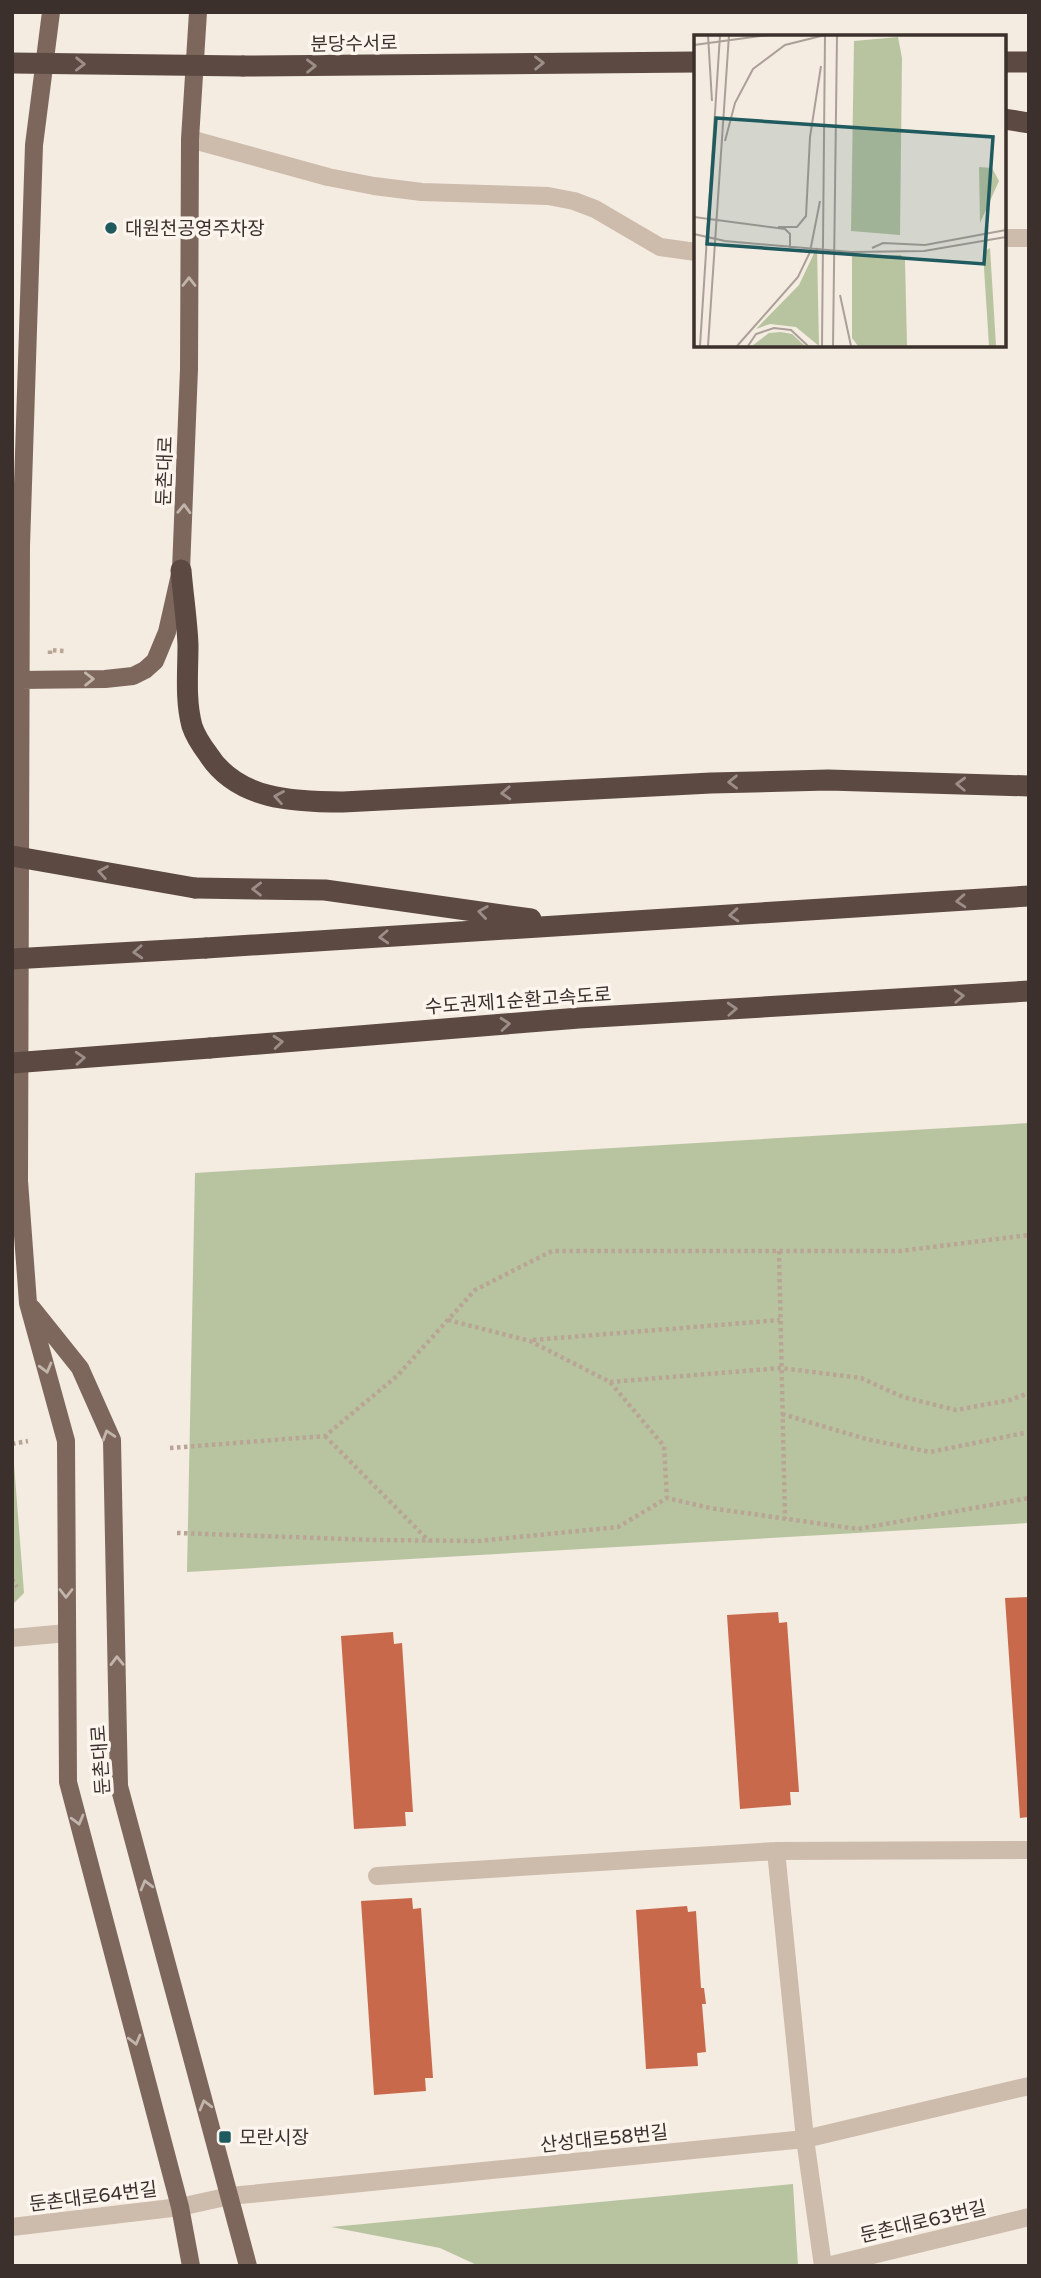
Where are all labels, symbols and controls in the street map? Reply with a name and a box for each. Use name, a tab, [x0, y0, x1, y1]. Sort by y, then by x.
street label: 분당수서로	[310, 32, 398, 56]
inset map	[694, 35, 1006, 346]
one-way arrow	[76, 56, 86, 72]
one-way arrow	[534, 56, 545, 71]
one-way arrow	[307, 58, 317, 74]
place label: 대원천공영주차장	[125, 218, 265, 240]
marker: 대원천공영주차장	[103, 220, 119, 236]
one-way arrow	[181, 276, 197, 287]
street label: 둔촌대로	[153, 436, 177, 506]
one-way arrow	[176, 503, 191, 514]
one-way arrow	[84, 671, 94, 687]
one-way arrow	[727, 775, 738, 790]
one-way arrow	[955, 776, 966, 791]
one-way arrow	[500, 785, 511, 800]
one-way arrow	[273, 791, 285, 806]
one-way arrow	[98, 865, 109, 880]
one-way arrow	[251, 881, 262, 897]
one-way arrow	[955, 893, 966, 908]
one-way arrow	[477, 905, 489, 920]
one-way arrow	[728, 908, 739, 923]
one-way arrow	[378, 929, 389, 944]
one-way arrow	[132, 944, 143, 959]
street label: 수도권제1순환고속도로	[424, 984, 612, 1018]
one-way arrow	[954, 988, 965, 1003]
one-way arrow	[726, 1002, 737, 1017]
one-way arrow	[500, 1017, 511, 1032]
one-way arrow	[273, 1035, 284, 1050]
one-way arrow	[75, 1051, 86, 1066]
one-way arrow	[37, 1362, 52, 1374]
one-way arrow	[102, 1429, 116, 1441]
one-way arrow	[58, 1589, 74, 1599]
one-way arrow	[109, 1656, 124, 1667]
street label: 둔촌대로	[88, 1724, 114, 1796]
one-way arrow	[70, 1813, 84, 1825]
one-way arrow	[140, 1879, 154, 1891]
one-way arrow	[127, 2033, 142, 2045]
one-way arrow	[199, 2099, 213, 2111]
street label: 산성대로58번길	[539, 2121, 669, 2157]
place label: 모란시장	[239, 2127, 309, 2149]
marker: 모란시장	[217, 2129, 233, 2145]
street label: 둔촌대로64번길	[28, 2178, 158, 2216]
street label: 둔촌대로63번길	[858, 2197, 988, 2247]

